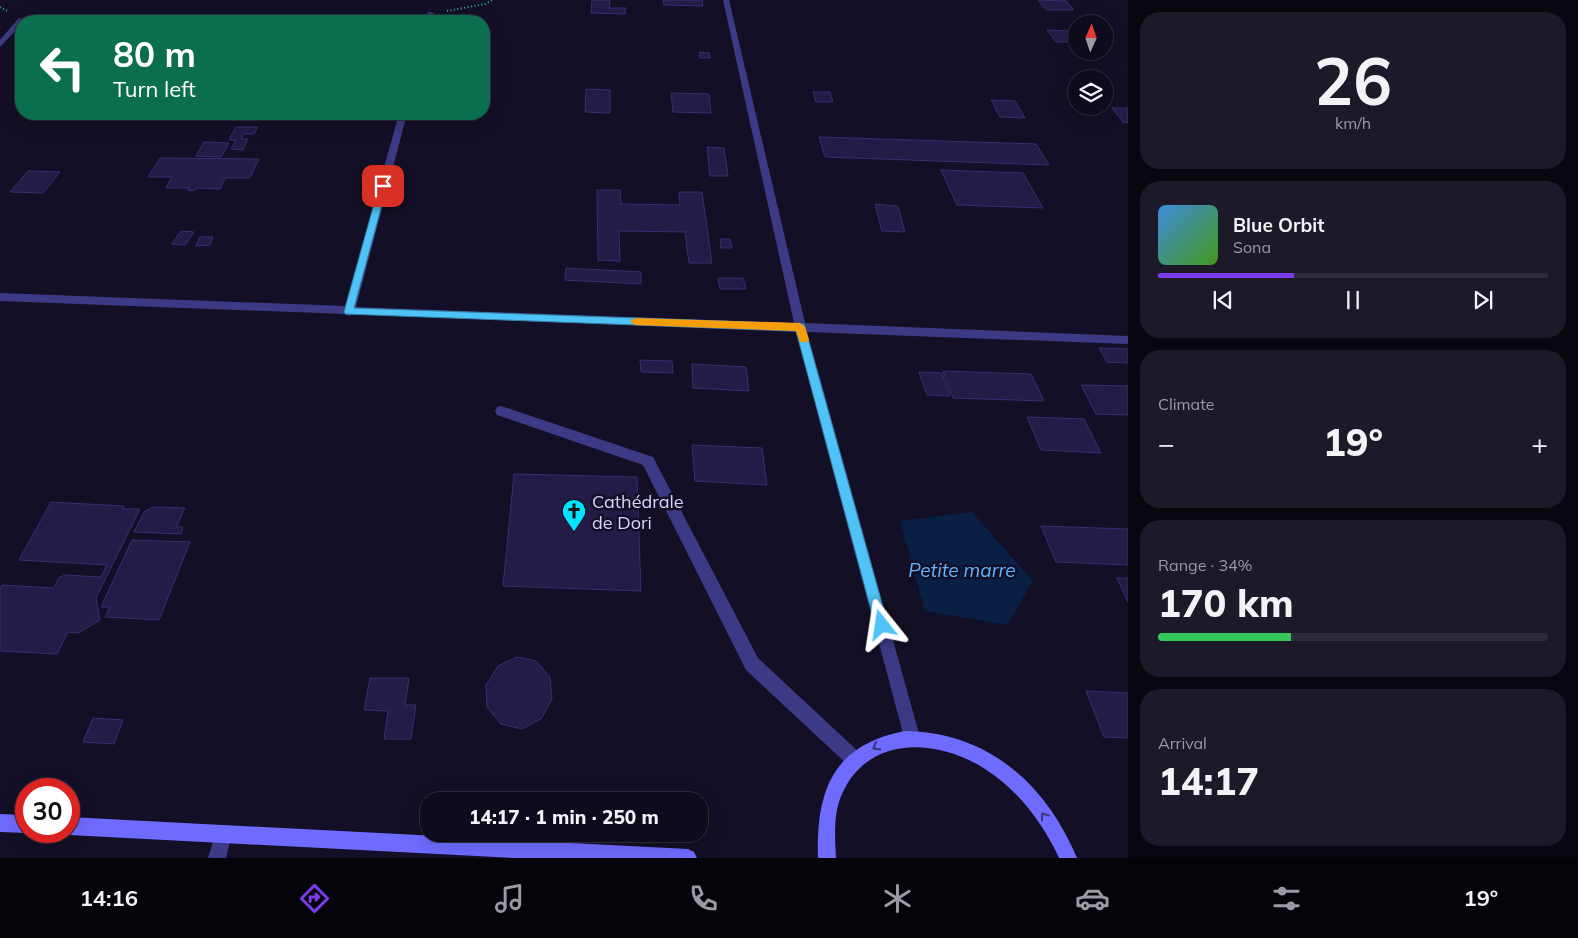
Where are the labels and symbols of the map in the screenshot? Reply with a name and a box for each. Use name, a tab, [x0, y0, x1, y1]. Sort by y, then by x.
north arrow	[1068, 15, 1112, 60]
pin	[362, 165, 404, 207]
place label: Cathédrale de Dori	[592, 490, 684, 534]
church icon: Cathédrale de Dori	[561, 498, 587, 532]
water label: Petite marre	[908, 558, 1016, 582]
position arrow	[855, 598, 907, 650]
one-way arrow	[872, 741, 881, 751]
speed limit sign: 30	[15, 778, 80, 843]
one-way arrow	[1041, 812, 1050, 822]

